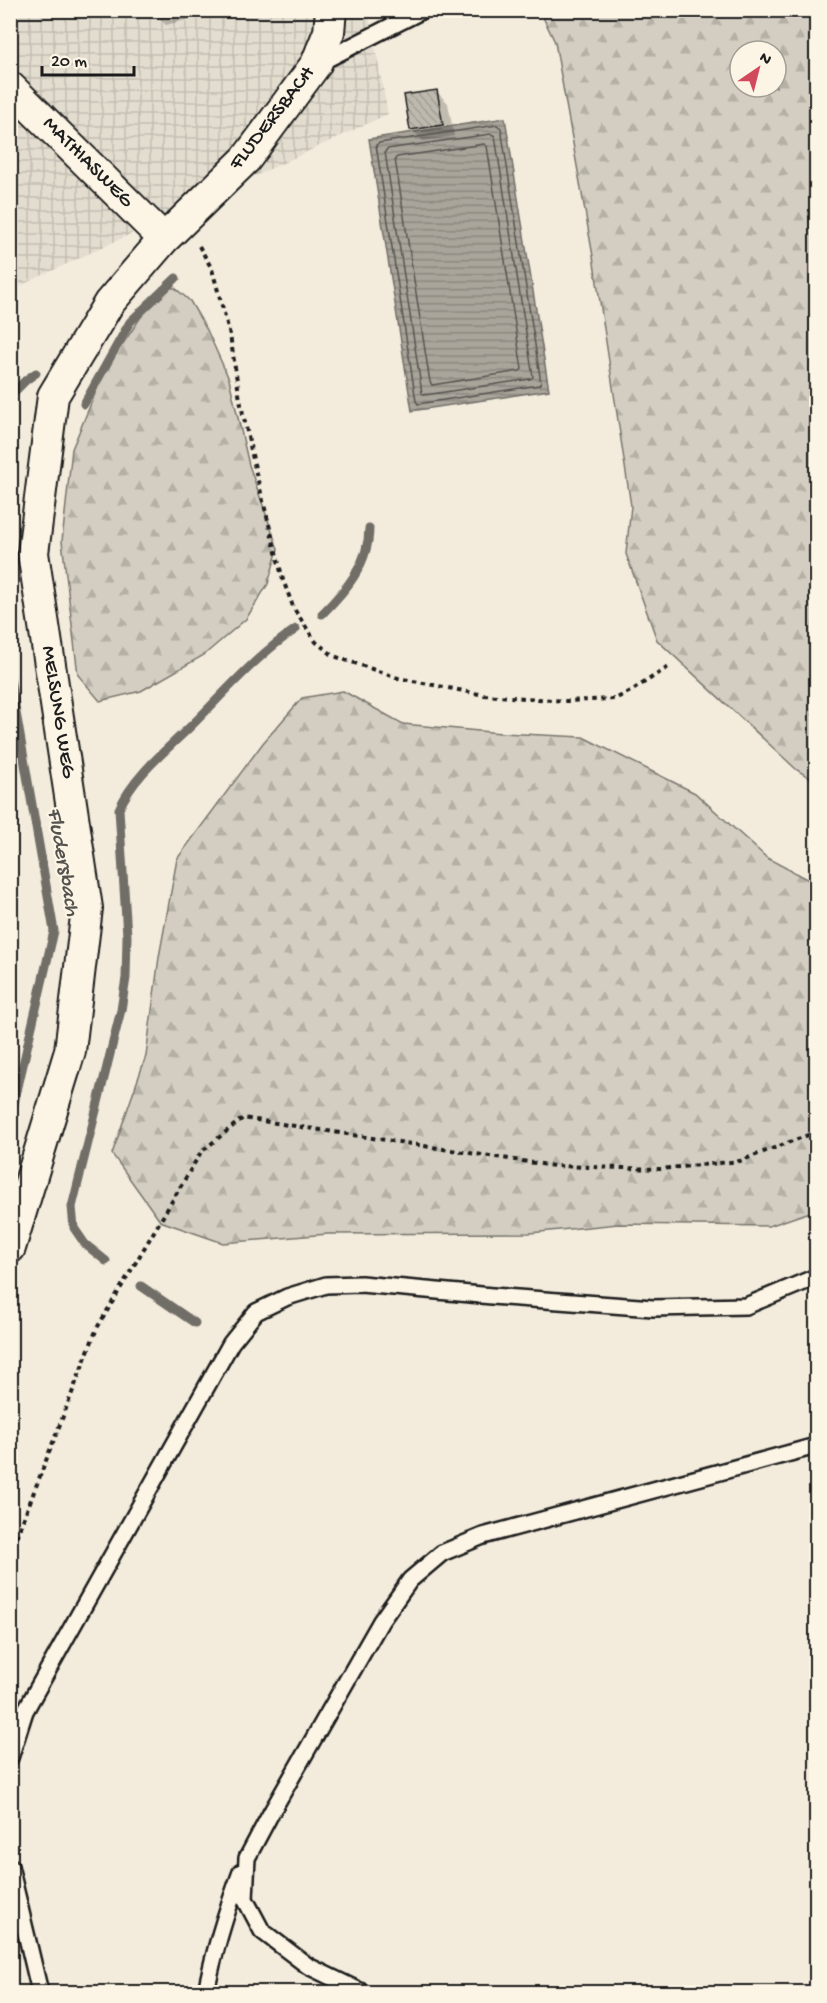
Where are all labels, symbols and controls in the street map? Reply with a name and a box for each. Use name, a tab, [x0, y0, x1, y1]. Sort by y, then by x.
scale bar	[42, 39, 134, 77]
north arrow	[728, 39, 788, 99]
text: N	[755, 49, 775, 71]
text: 20 m	[51, 52, 87, 73]
street label: FLUDERSBACH	[224, 61, 322, 177]
street label: MATHIASWEG	[36, 112, 138, 214]
street label: MELSUNG WEG	[34, 644, 80, 781]
water label: Fludersbach	[40, 806, 84, 918]

